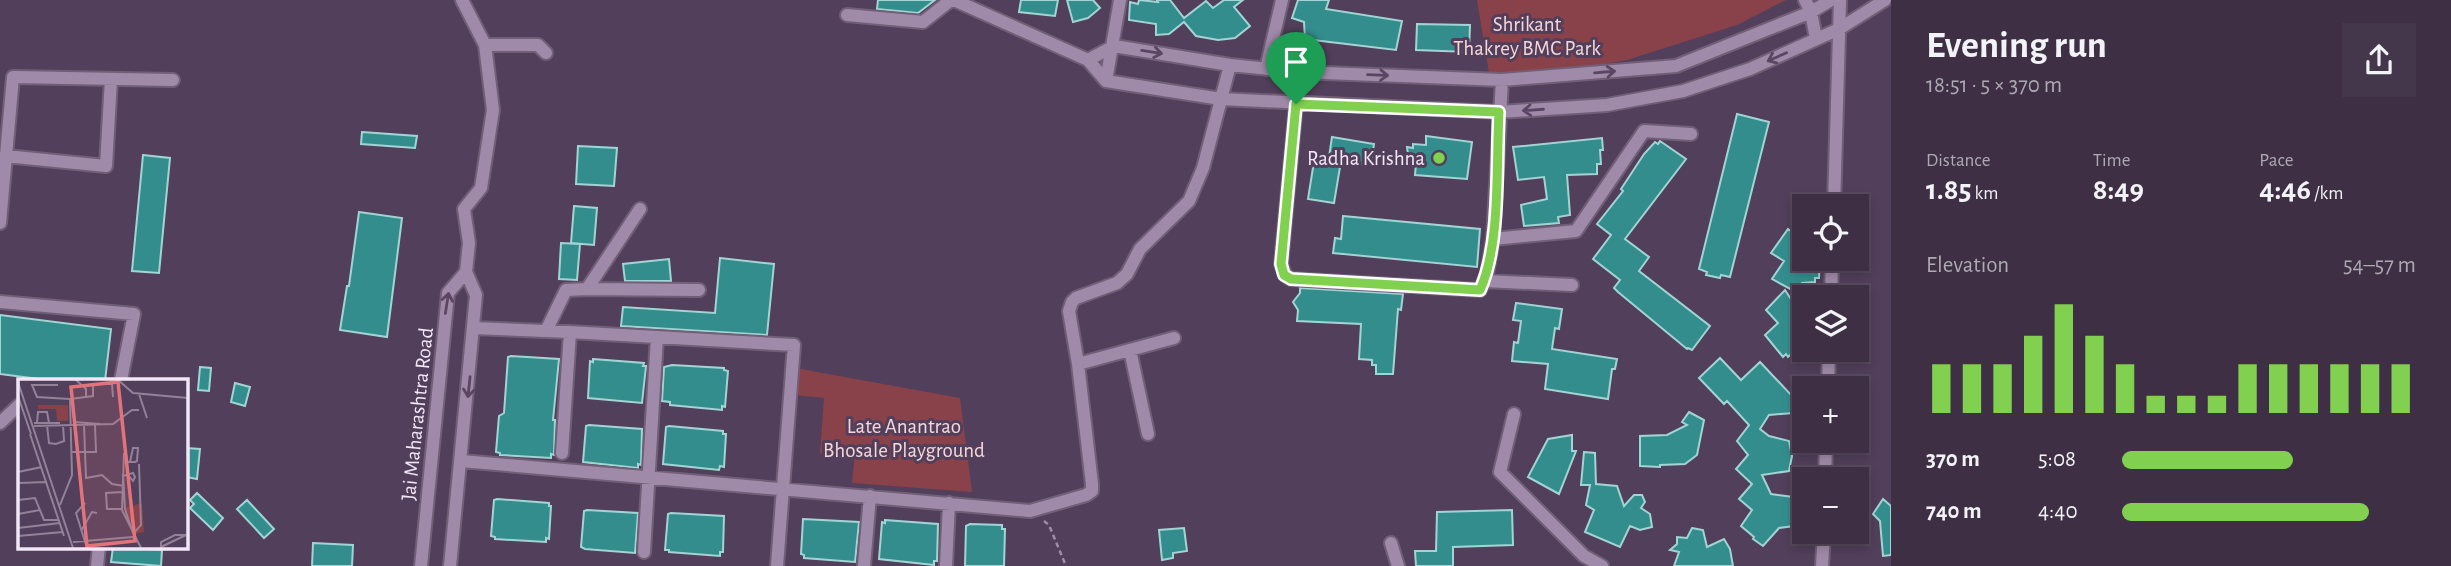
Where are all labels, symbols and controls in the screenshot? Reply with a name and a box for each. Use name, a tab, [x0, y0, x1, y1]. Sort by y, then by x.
park label: Shrikant Thakrey BMC Park	[1453, 14, 1601, 59]
button: share	[2342, 23, 2416, 97]
text: Evening run	[1926, 27, 2107, 65]
pin	[1266, 32, 1326, 104]
icon: arrive	[1277, 43, 1315, 81]
one-way arrow	[1140, 46, 1163, 59]
one-way arrow	[1767, 51, 1788, 64]
one-way arrow	[1593, 65, 1616, 78]
one-way arrow	[1366, 69, 1389, 82]
text: 18:51 · 5 × 370 m	[1926, 74, 2062, 97]
one-way arrow	[1522, 104, 1544, 117]
place label: Radha Krishna	[1307, 148, 1425, 169]
marker: Radha Krishna	[1431, 150, 1447, 166]
text: Distance	[1926, 151, 1990, 170]
text: Time	[2093, 151, 2131, 170]
text: Pace	[2259, 151, 2294, 170]
text: 1.85	[1926, 175, 1971, 205]
text: 8:49	[2093, 175, 2144, 205]
text: 4:46	[2259, 175, 2311, 205]
text: km	[1971, 184, 1998, 203]
text: /km	[2311, 184, 2343, 203]
map controls	[1792, 194, 1869, 544]
button: locate	[1792, 194, 1869, 271]
text: Elevation	[1926, 254, 2009, 277]
text: 54–57 m	[2343, 254, 2416, 277]
button: layers	[1792, 285, 1869, 362]
one-way arrow	[441, 292, 454, 315]
street label: Jai Maharashtra Road	[398, 326, 437, 502]
one-way arrow	[462, 375, 475, 398]
button: +	[1792, 376, 1869, 453]
inset map	[18, 379, 187, 548]
park label: Late Anantrao Bhosale Playground	[823, 416, 985, 461]
text: 370 m	[1926, 448, 1980, 471]
text: 5:08	[2038, 448, 2076, 471]
button: −	[1792, 467, 1869, 544]
text: 740 m	[1926, 500, 1982, 523]
text: 4:40	[2038, 500, 2078, 523]

